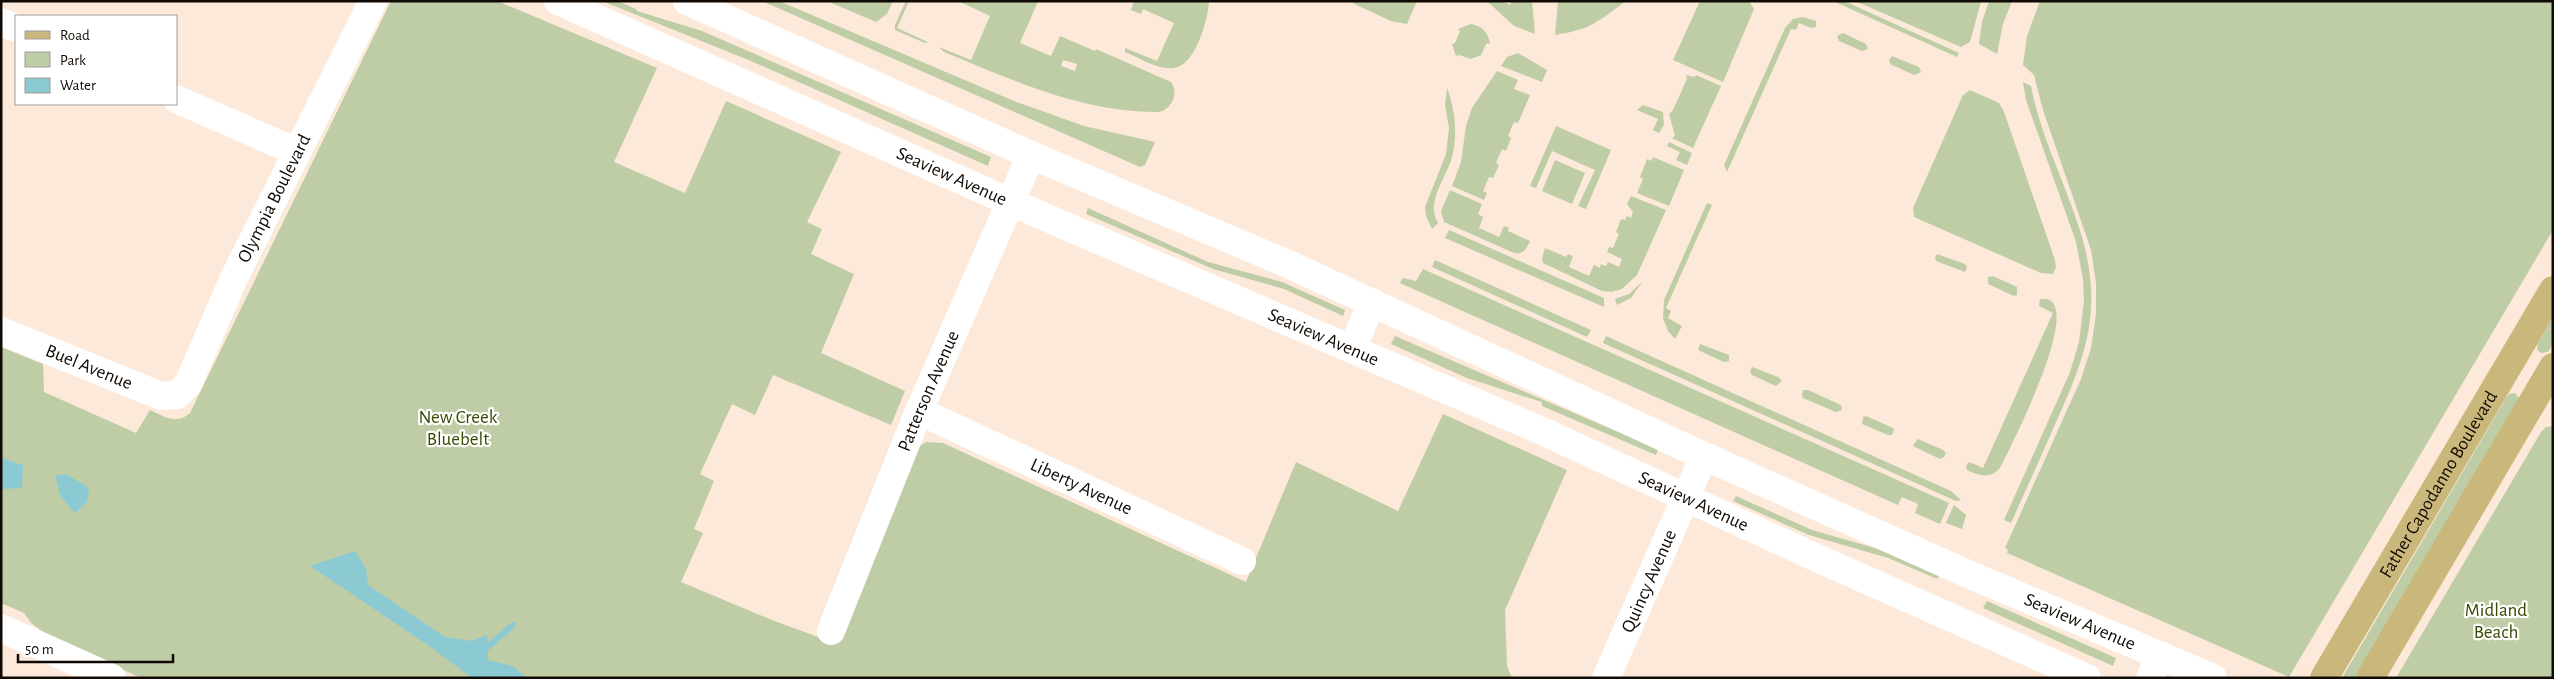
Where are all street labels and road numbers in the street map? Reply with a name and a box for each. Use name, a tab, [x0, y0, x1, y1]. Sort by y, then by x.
street label: Olympia Boulevard	[234, 131, 314, 266]
street label: Seaview Avenue	[894, 143, 1010, 209]
street label: Seaview Avenue	[1265, 305, 1382, 369]
street label: Patterson Avenue	[894, 328, 962, 454]
street label: Buel Avenue	[43, 341, 135, 393]
street label: Father Capodanno Boulevard	[2376, 387, 2501, 581]
street label: Liberty Avenue	[1027, 455, 1135, 518]
street label: Seaview Avenue	[1636, 468, 1752, 535]
street label: Quincy Avenue	[1618, 527, 1680, 635]
street label: Seaview Avenue	[2022, 590, 2138, 653]

